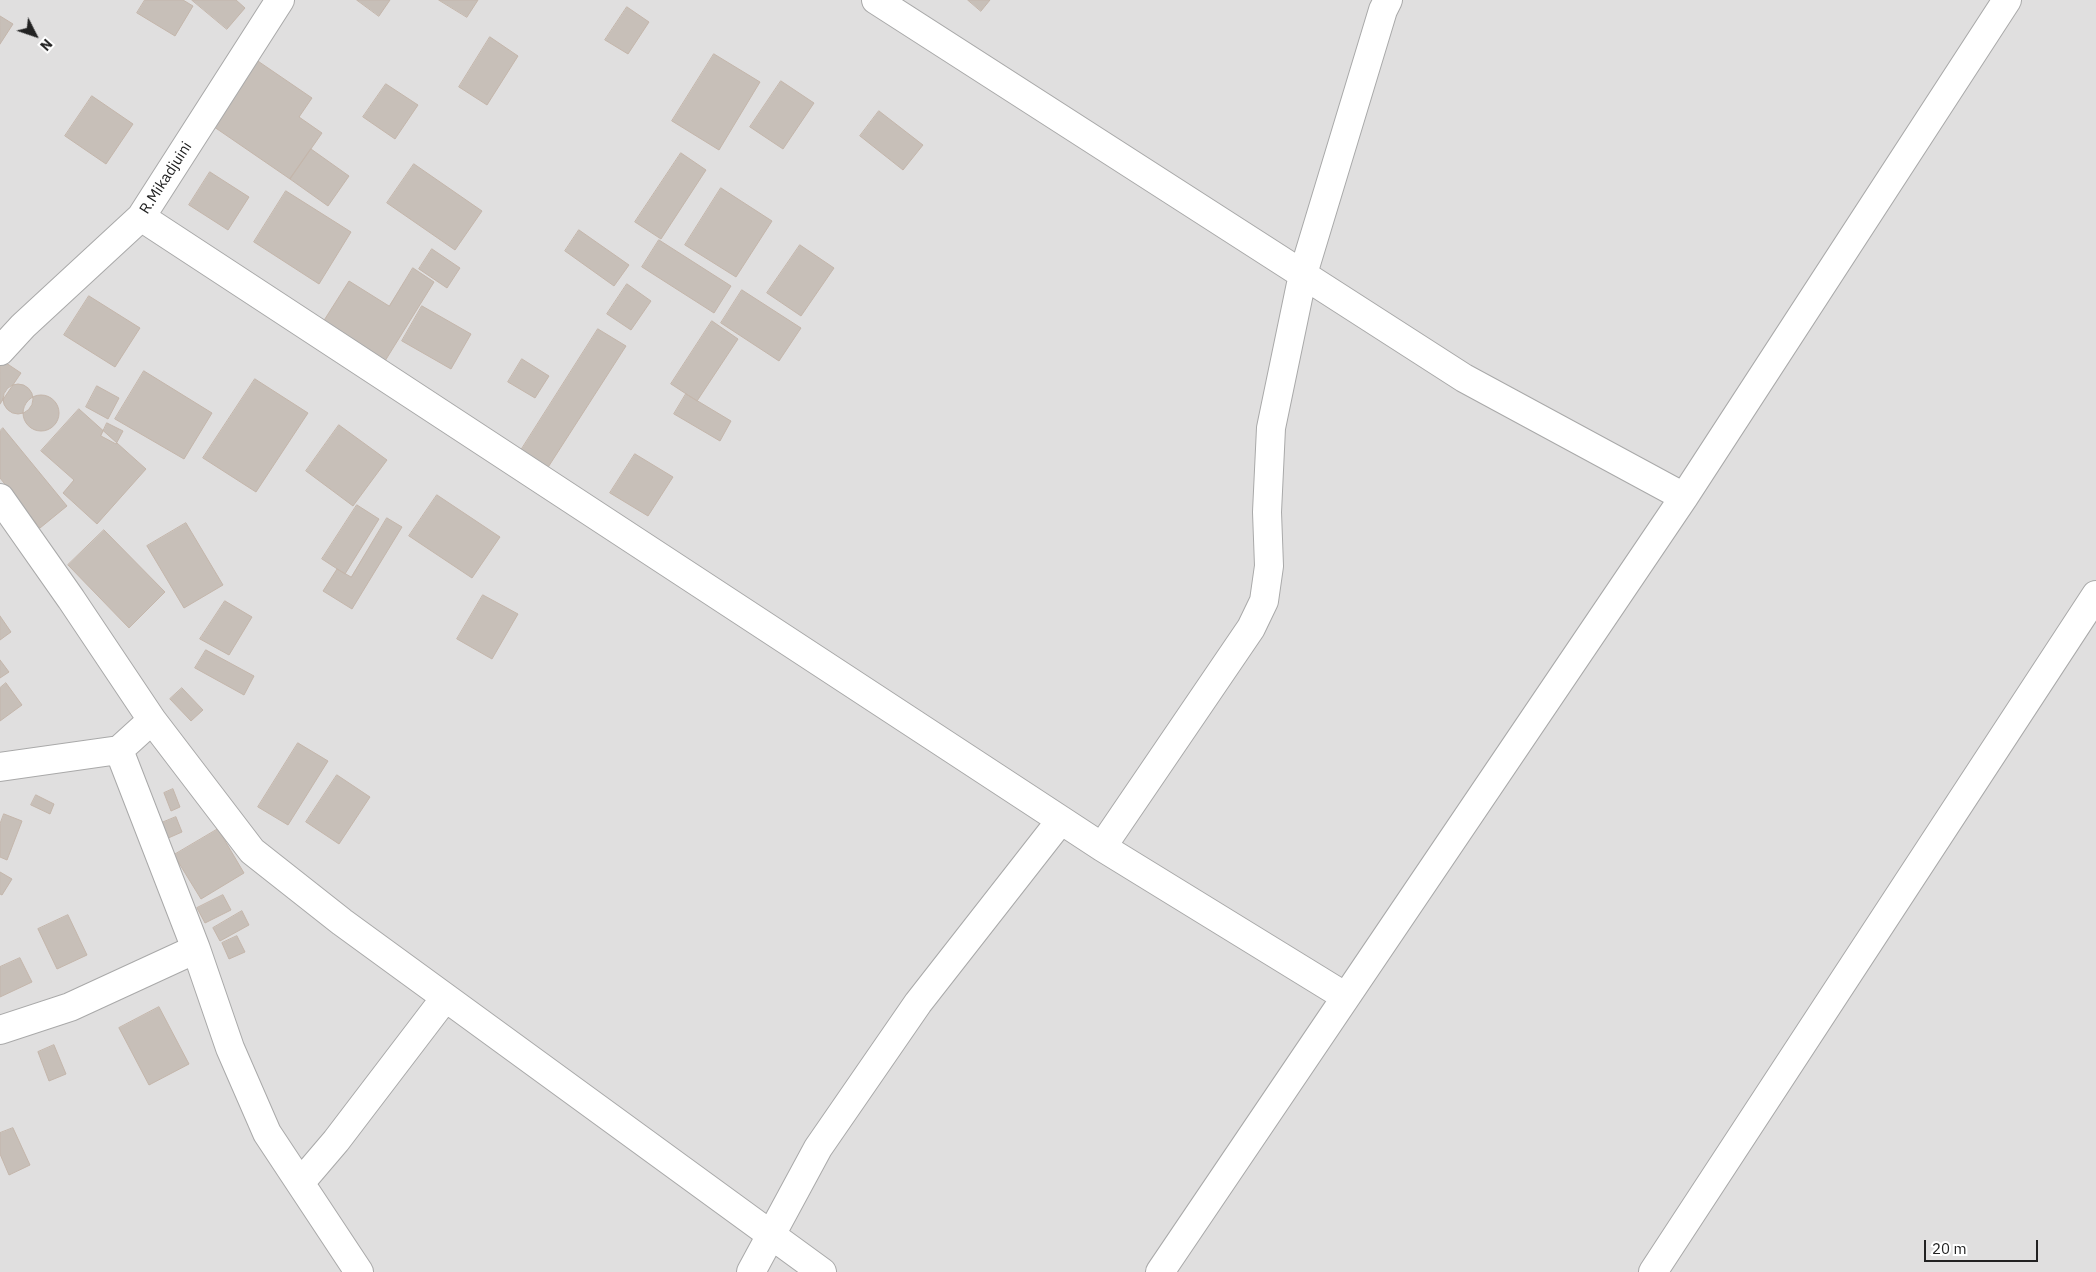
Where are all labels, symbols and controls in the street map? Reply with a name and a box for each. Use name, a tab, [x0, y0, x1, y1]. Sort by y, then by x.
north arrow	[10, 10, 60, 60]
text: N	[36, 35, 56, 55]
street label: R.Mikadjuini	[136, 139, 196, 217]
scale bar	[1926, 1230, 2040, 1262]
text: 20 m	[1932, 1239, 1967, 1258]

